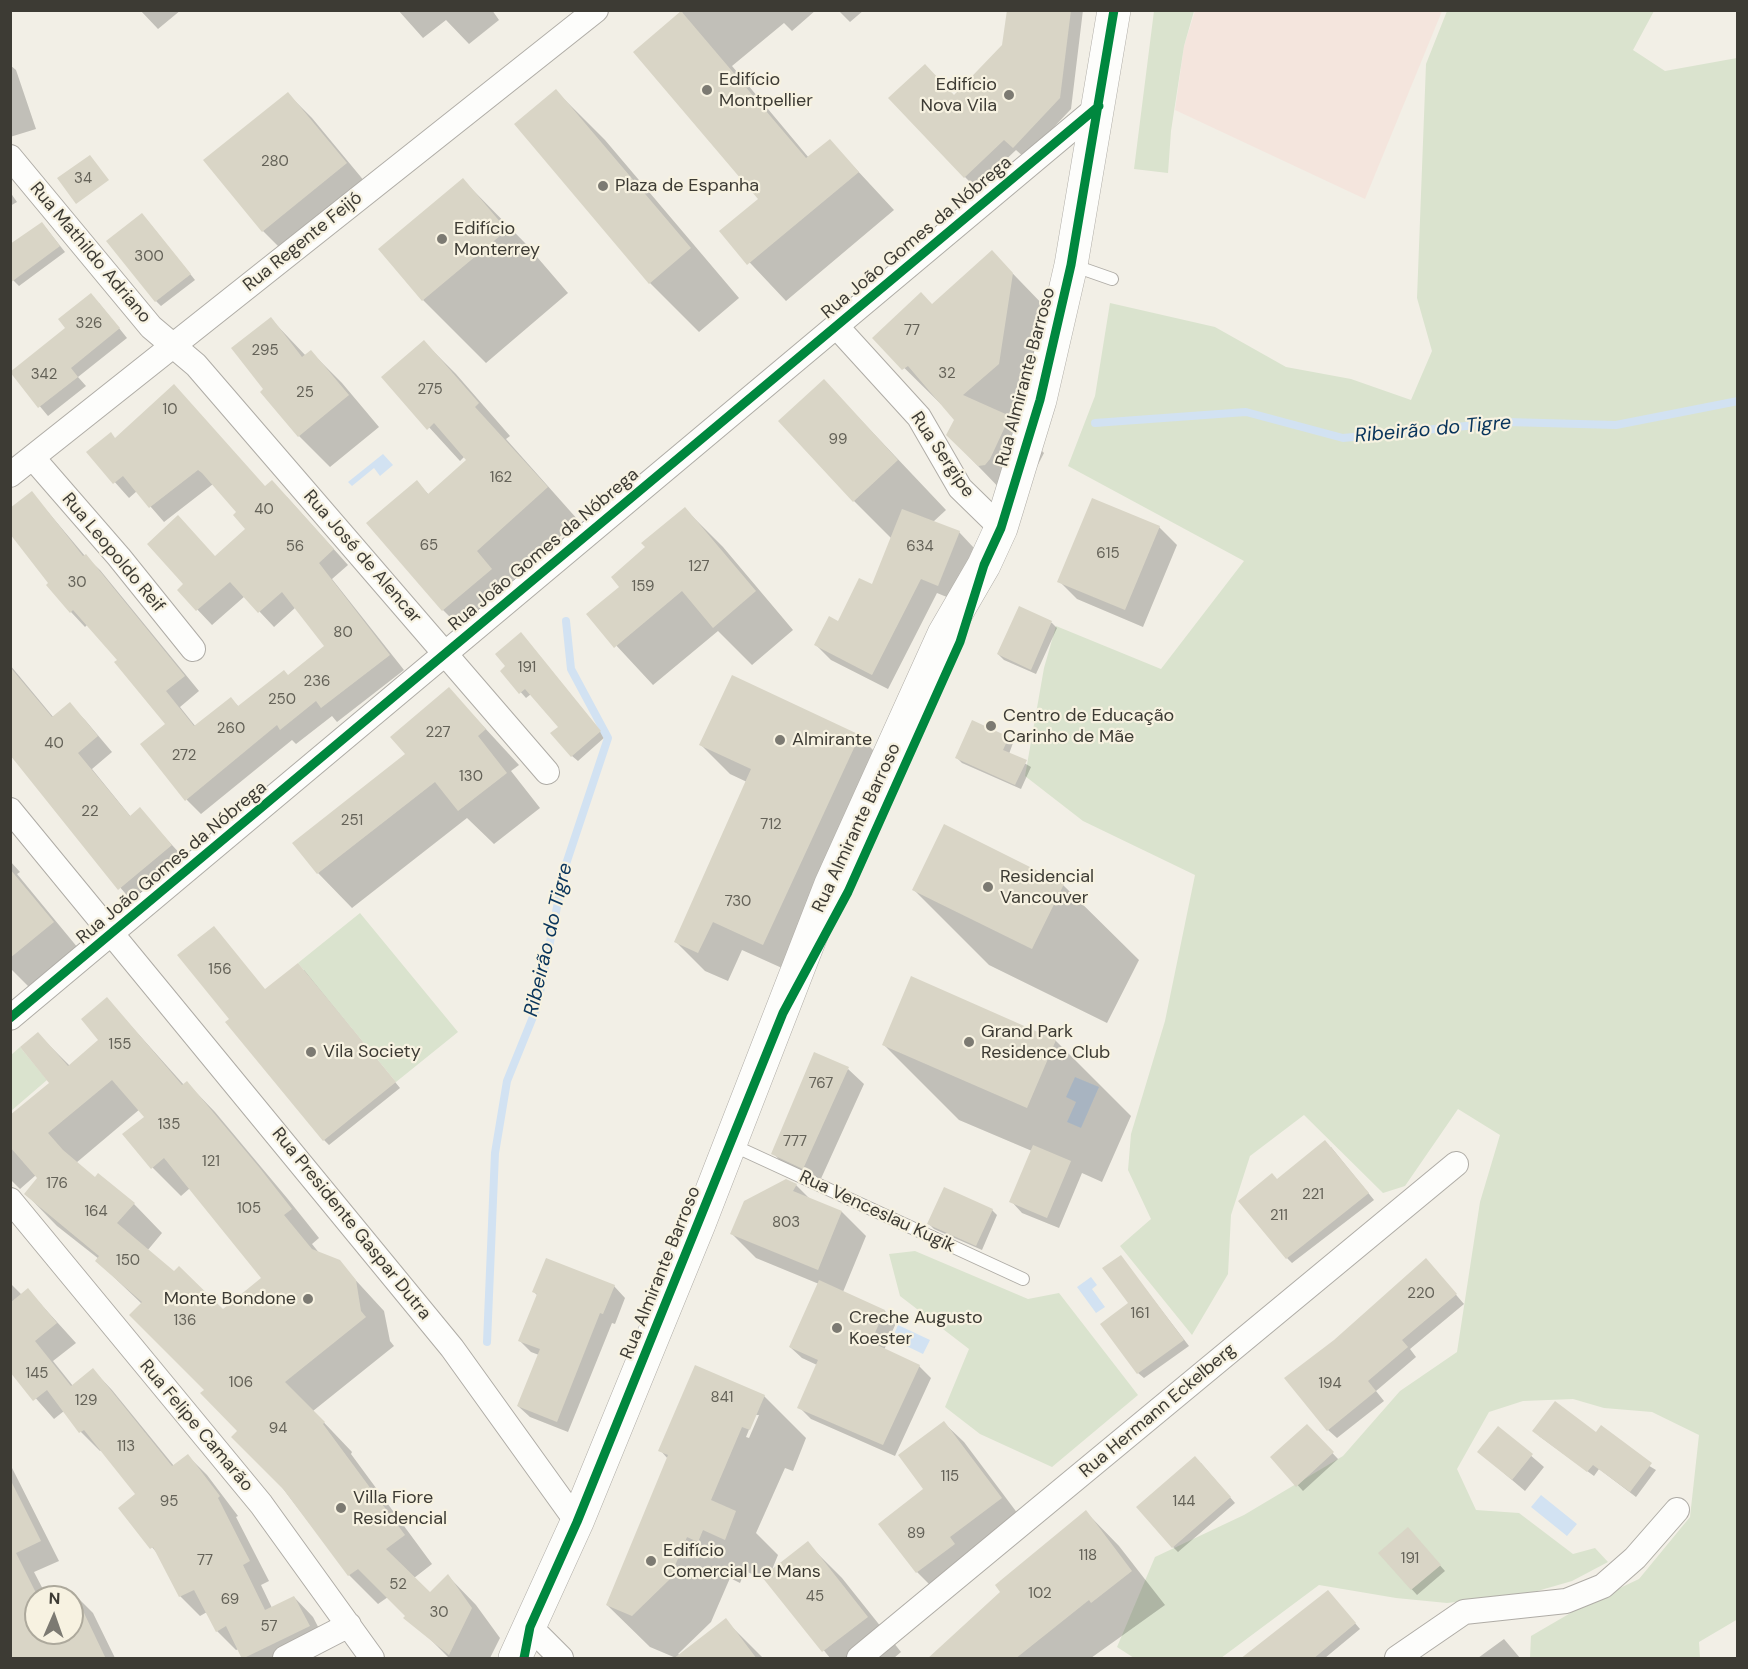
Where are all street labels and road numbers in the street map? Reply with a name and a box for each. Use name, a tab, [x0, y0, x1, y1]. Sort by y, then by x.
street label: Rua João Gomes da Nóbrega	[818, 152, 1016, 324]
street label: Rua Mathildo Adriano	[25, 178, 155, 328]
street label: Rua Regente Feijó	[239, 187, 367, 297]
street label: Rua Almirante Barroso	[992, 285, 1060, 469]
street label: Rua Sergipe	[905, 408, 979, 502]
street label: Rua João Gomes da Nóbrega	[445, 464, 643, 636]
street label: Rua José de Alencar	[298, 486, 426, 628]
street label: Rua Leopoldo Reif	[57, 489, 169, 617]
street label: Rua Almirante Barroso	[808, 740, 906, 916]
street label: Rua João Gomes da Nóbrega	[73, 777, 271, 949]
street label: Rua Presidente Gaspar Dutra	[267, 1124, 435, 1324]
street label: Rua Venceslau Kugik	[796, 1166, 958, 1258]
street label: Rua Almirante Barroso	[616, 1183, 706, 1363]
street label: Rua Hermann Eckelberg	[1076, 1339, 1240, 1483]
street label: Rua Felipe Camarão	[135, 1356, 257, 1496]

